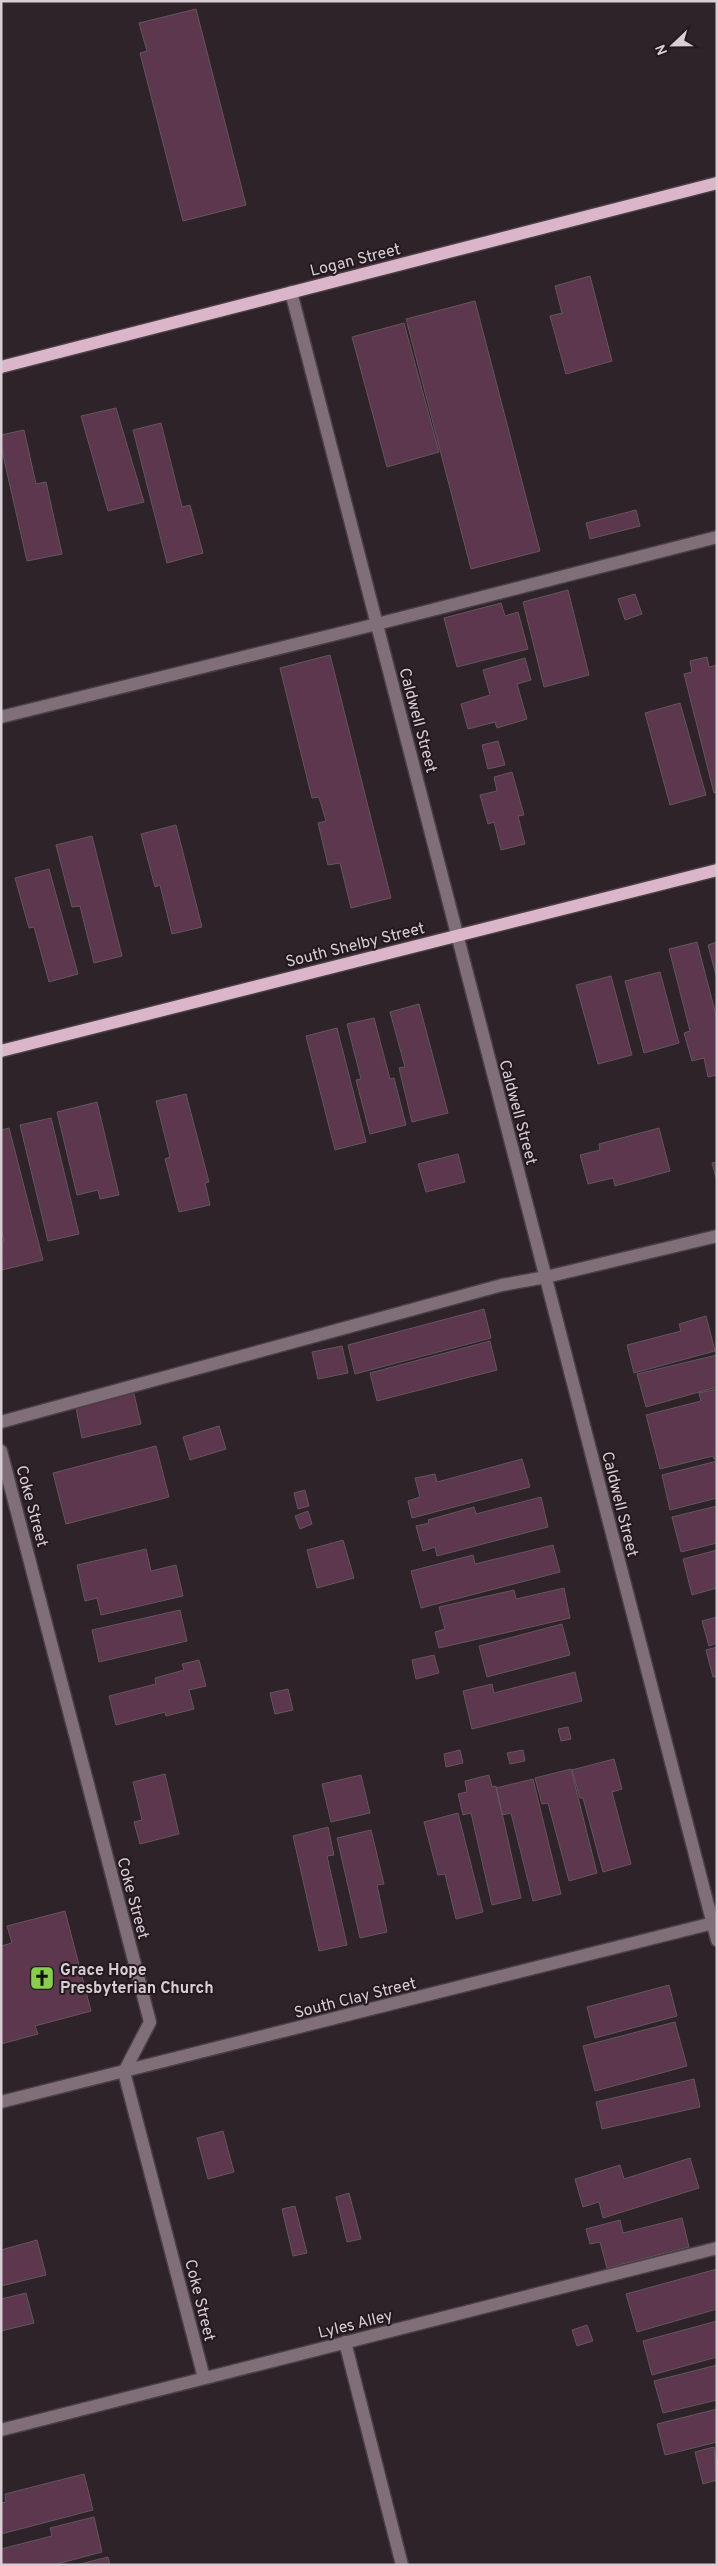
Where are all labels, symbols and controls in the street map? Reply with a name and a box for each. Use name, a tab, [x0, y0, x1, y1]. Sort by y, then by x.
north arrow	[648, 20, 698, 70]
text: N	[653, 41, 672, 57]
street label: Logan Street	[308, 240, 403, 282]
street label: Caldwell Street	[393, 666, 441, 775]
street label: South Shelby Street	[284, 919, 427, 973]
street label: Caldwell Street	[493, 1058, 541, 1167]
street label: Caldwell Street	[596, 1450, 642, 1559]
street label: Coke Street	[11, 1463, 52, 1550]
street label: Coke Street	[112, 1855, 153, 1942]
place label: Grace Hope Presbyterian Church	[60, 1961, 214, 1999]
church icon: Grace Hope Presbyterian Church	[29, 1965, 55, 1991]
street label: South Clay Street	[292, 1974, 419, 2024]
street label: Coke Street	[179, 2257, 219, 2344]
street label: Lyles Alley	[316, 2306, 395, 2344]

